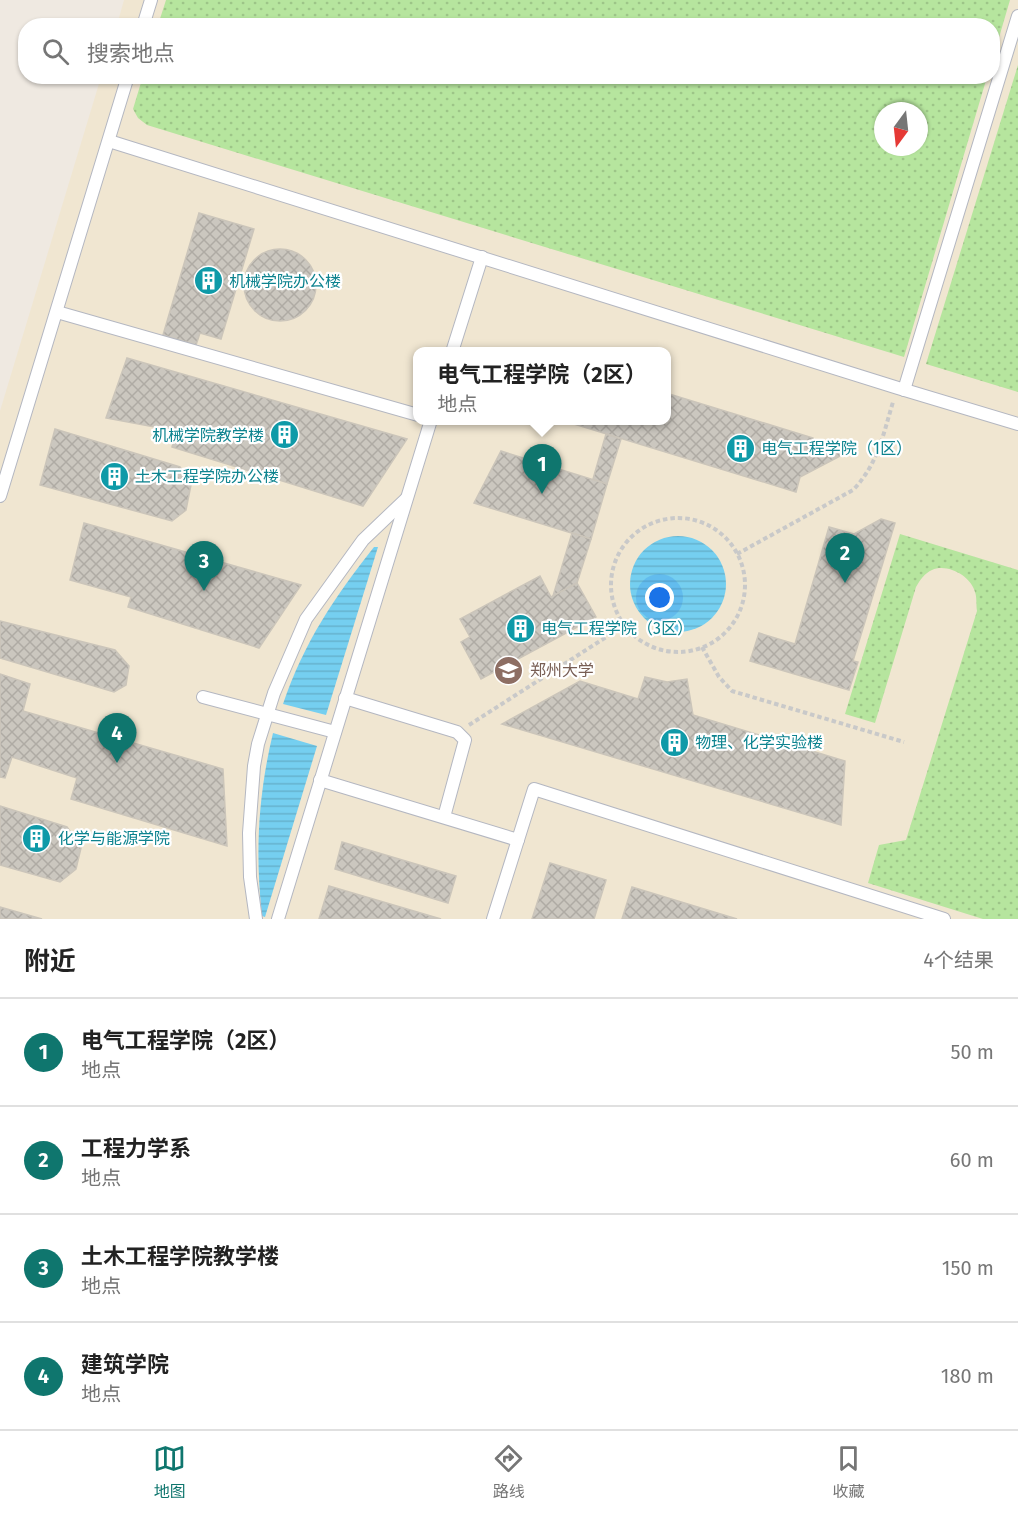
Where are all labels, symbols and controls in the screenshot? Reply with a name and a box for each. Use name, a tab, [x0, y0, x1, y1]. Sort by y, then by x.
search box	[18, 18, 1000, 84]
icon: search	[39, 35, 72, 68]
text: 搜索地点	[87, 40, 175, 67]
north arrow	[874, 102, 928, 156]
building icon: 机械学院办公楼	[192, 265, 224, 297]
place label: 机械学院办公楼	[229, 272, 341, 291]
popup	[413, 347, 671, 425]
text: 电气工程学院（2区）	[437, 361, 647, 388]
text: 地点	[437, 392, 477, 416]
building icon: 机械学院教学楼	[269, 419, 301, 451]
place label: 机械学院教学楼	[152, 426, 264, 445]
building icon: 电气工程学院（1区）	[724, 432, 756, 464]
place label: 电气工程学院（1区）	[761, 439, 912, 458]
pin: 1	[522, 444, 562, 494]
building icon: 土木工程学院办公楼	[98, 460, 130, 492]
place label: 土木工程学院办公楼	[135, 467, 279, 486]
pin: 2	[826, 534, 864, 583]
pin: 3	[184, 542, 224, 591]
your location	[645, 583, 674, 612]
building icon: 电气工程学院（3区）	[504, 612, 536, 644]
place label: 电气工程学院（3区）	[541, 619, 693, 638]
school or university icon: 郑州大学	[493, 654, 525, 686]
place label: 郑州大学	[530, 661, 594, 680]
pin: 4	[98, 714, 136, 763]
building icon: 物理、化学实验楼	[658, 726, 690, 758]
place label: 物理、化学实验楼	[695, 733, 823, 752]
building icon: 化学与能源学院	[21, 822, 53, 854]
place label: 化学与能源学院	[58, 829, 170, 848]
text: 附近	[24, 946, 76, 977]
text: 4个结果	[923, 948, 994, 972]
text: 电气工程学院（2区）	[81, 1027, 290, 1054]
text: 1	[39, 1040, 48, 1064]
text: 50 m	[950, 1040, 994, 1064]
text: 地点	[81, 1058, 121, 1082]
text: 工程力学系	[81, 1135, 191, 1162]
text: 2	[38, 1148, 49, 1172]
text: 60 m	[950, 1148, 994, 1172]
text: 地点	[81, 1166, 121, 1190]
text: 土木工程学院教学楼	[81, 1243, 279, 1270]
text: 3	[38, 1256, 49, 1280]
text: 150 m	[942, 1256, 994, 1280]
text: 地点	[81, 1274, 121, 1298]
text: 建筑学院	[81, 1351, 169, 1378]
text: 4	[38, 1364, 49, 1388]
text: 180 m	[941, 1364, 994, 1388]
text: 地点	[81, 1382, 121, 1406]
tab: 地图	[153, 1442, 186, 1502]
tab: 路线	[492, 1442, 525, 1502]
tab: 收藏	[832, 1442, 865, 1502]

